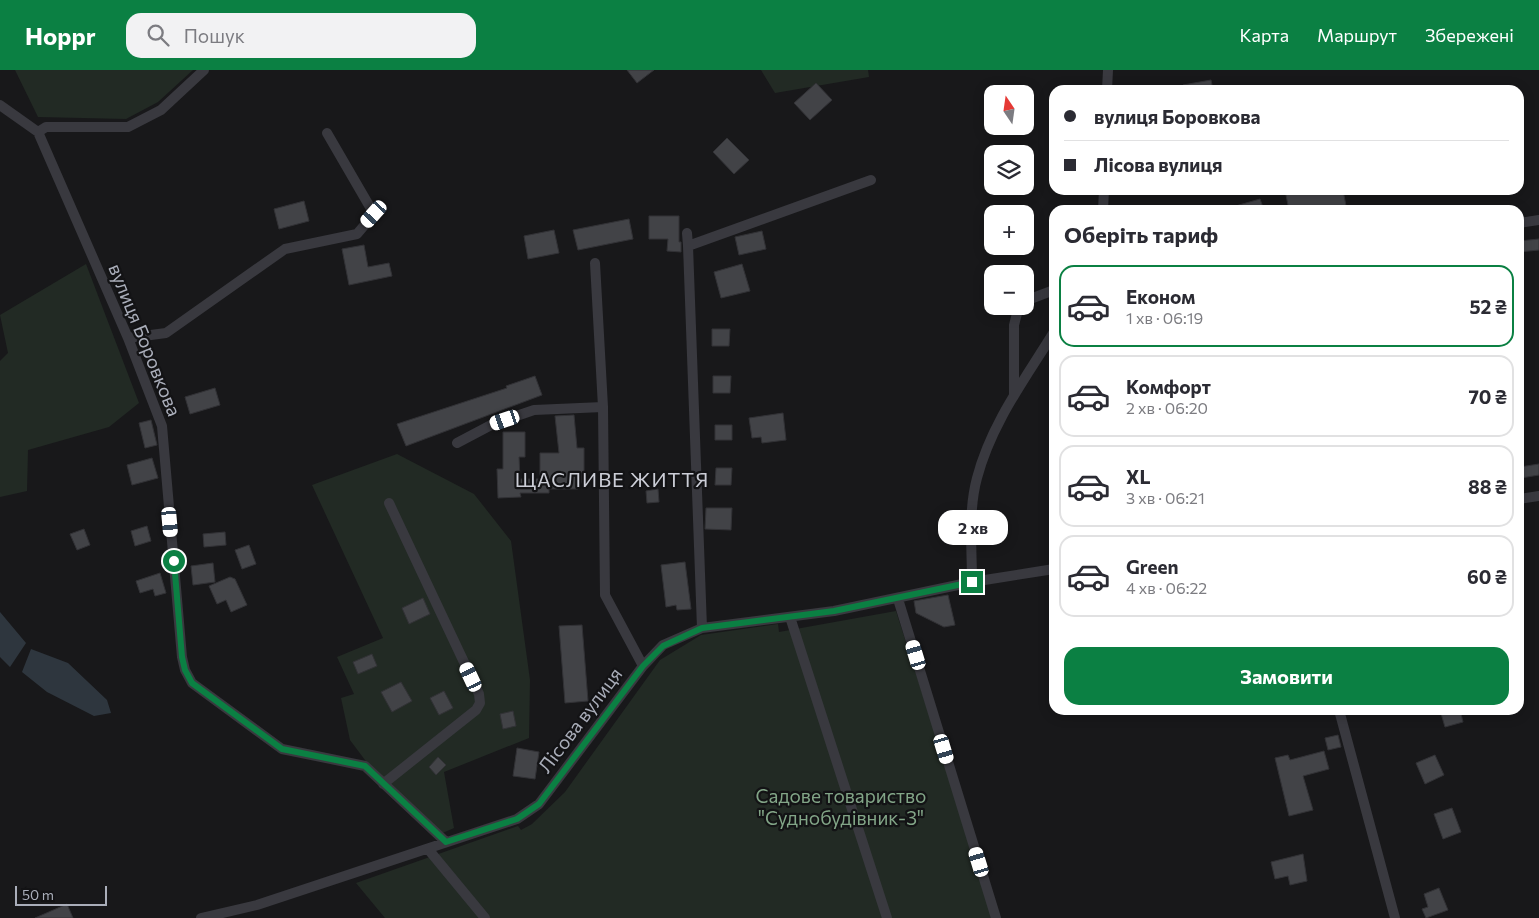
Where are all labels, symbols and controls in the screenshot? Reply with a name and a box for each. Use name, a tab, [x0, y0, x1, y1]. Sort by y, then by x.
search box	[126, 13, 476, 58]
text: Hoppr	[25, 21, 96, 50]
icon: search	[144, 21, 172, 49]
text: Пошук	[184, 24, 245, 47]
text: Карта	[1239, 24, 1289, 46]
text: Маршрут	[1317, 24, 1397, 46]
text: Збережені	[1425, 24, 1514, 46]
north arrow	[984, 85, 1034, 135]
map controls	[984, 85, 1034, 315]
text: вулиця Боровкова	[1094, 105, 1261, 128]
button: layers	[984, 145, 1034, 195]
text: Лісова вулиця	[1094, 153, 1222, 176]
car	[358, 198, 389, 230]
button: +	[984, 205, 1034, 255]
text: Оберіть тариф	[1064, 221, 1218, 248]
street label: вулиця Боровкова	[104, 260, 187, 419]
button: −	[984, 265, 1034, 315]
icon: car	[1066, 284, 1111, 329]
text: Економ	[1126, 285, 1195, 308]
text: 52 ₴	[1470, 295, 1507, 318]
text: 1 хв · 06:19	[1126, 308, 1203, 327]
icon: car	[1066, 374, 1111, 419]
text: Комфорт	[1126, 375, 1211, 398]
text: 70 ₴	[1469, 385, 1507, 408]
text: 2 хв · 06:20	[1126, 398, 1208, 417]
car	[488, 408, 521, 432]
icon: car	[1066, 464, 1111, 509]
text: XL	[1126, 465, 1151, 488]
district label: ЩАСЛИВЕ ЖИТТЯ	[515, 467, 709, 491]
text: 88 ₴	[1468, 475, 1507, 498]
text: 3 хв · 06:21	[1126, 488, 1205, 507]
car	[161, 506, 178, 538]
callout: 2 хв	[937, 510, 1007, 544]
text: 2 хв	[958, 518, 988, 537]
route start	[163, 550, 185, 572]
icon: car	[1066, 554, 1111, 599]
text: Green	[1126, 555, 1178, 578]
text: 60 ₴	[1467, 565, 1507, 588]
route end	[961, 571, 983, 593]
text: 4 хв · 06:22	[1126, 578, 1207, 597]
car	[904, 638, 927, 672]
button: Замовити	[1064, 647, 1509, 705]
car	[457, 660, 484, 694]
street label: Лісова вулиця	[533, 663, 627, 777]
car	[932, 732, 955, 766]
park label: Садове товариство "Суднобудівник-3"	[756, 784, 926, 829]
car	[967, 845, 990, 879]
scale bar	[15, 883, 108, 906]
text: 50 m	[22, 886, 54, 903]

